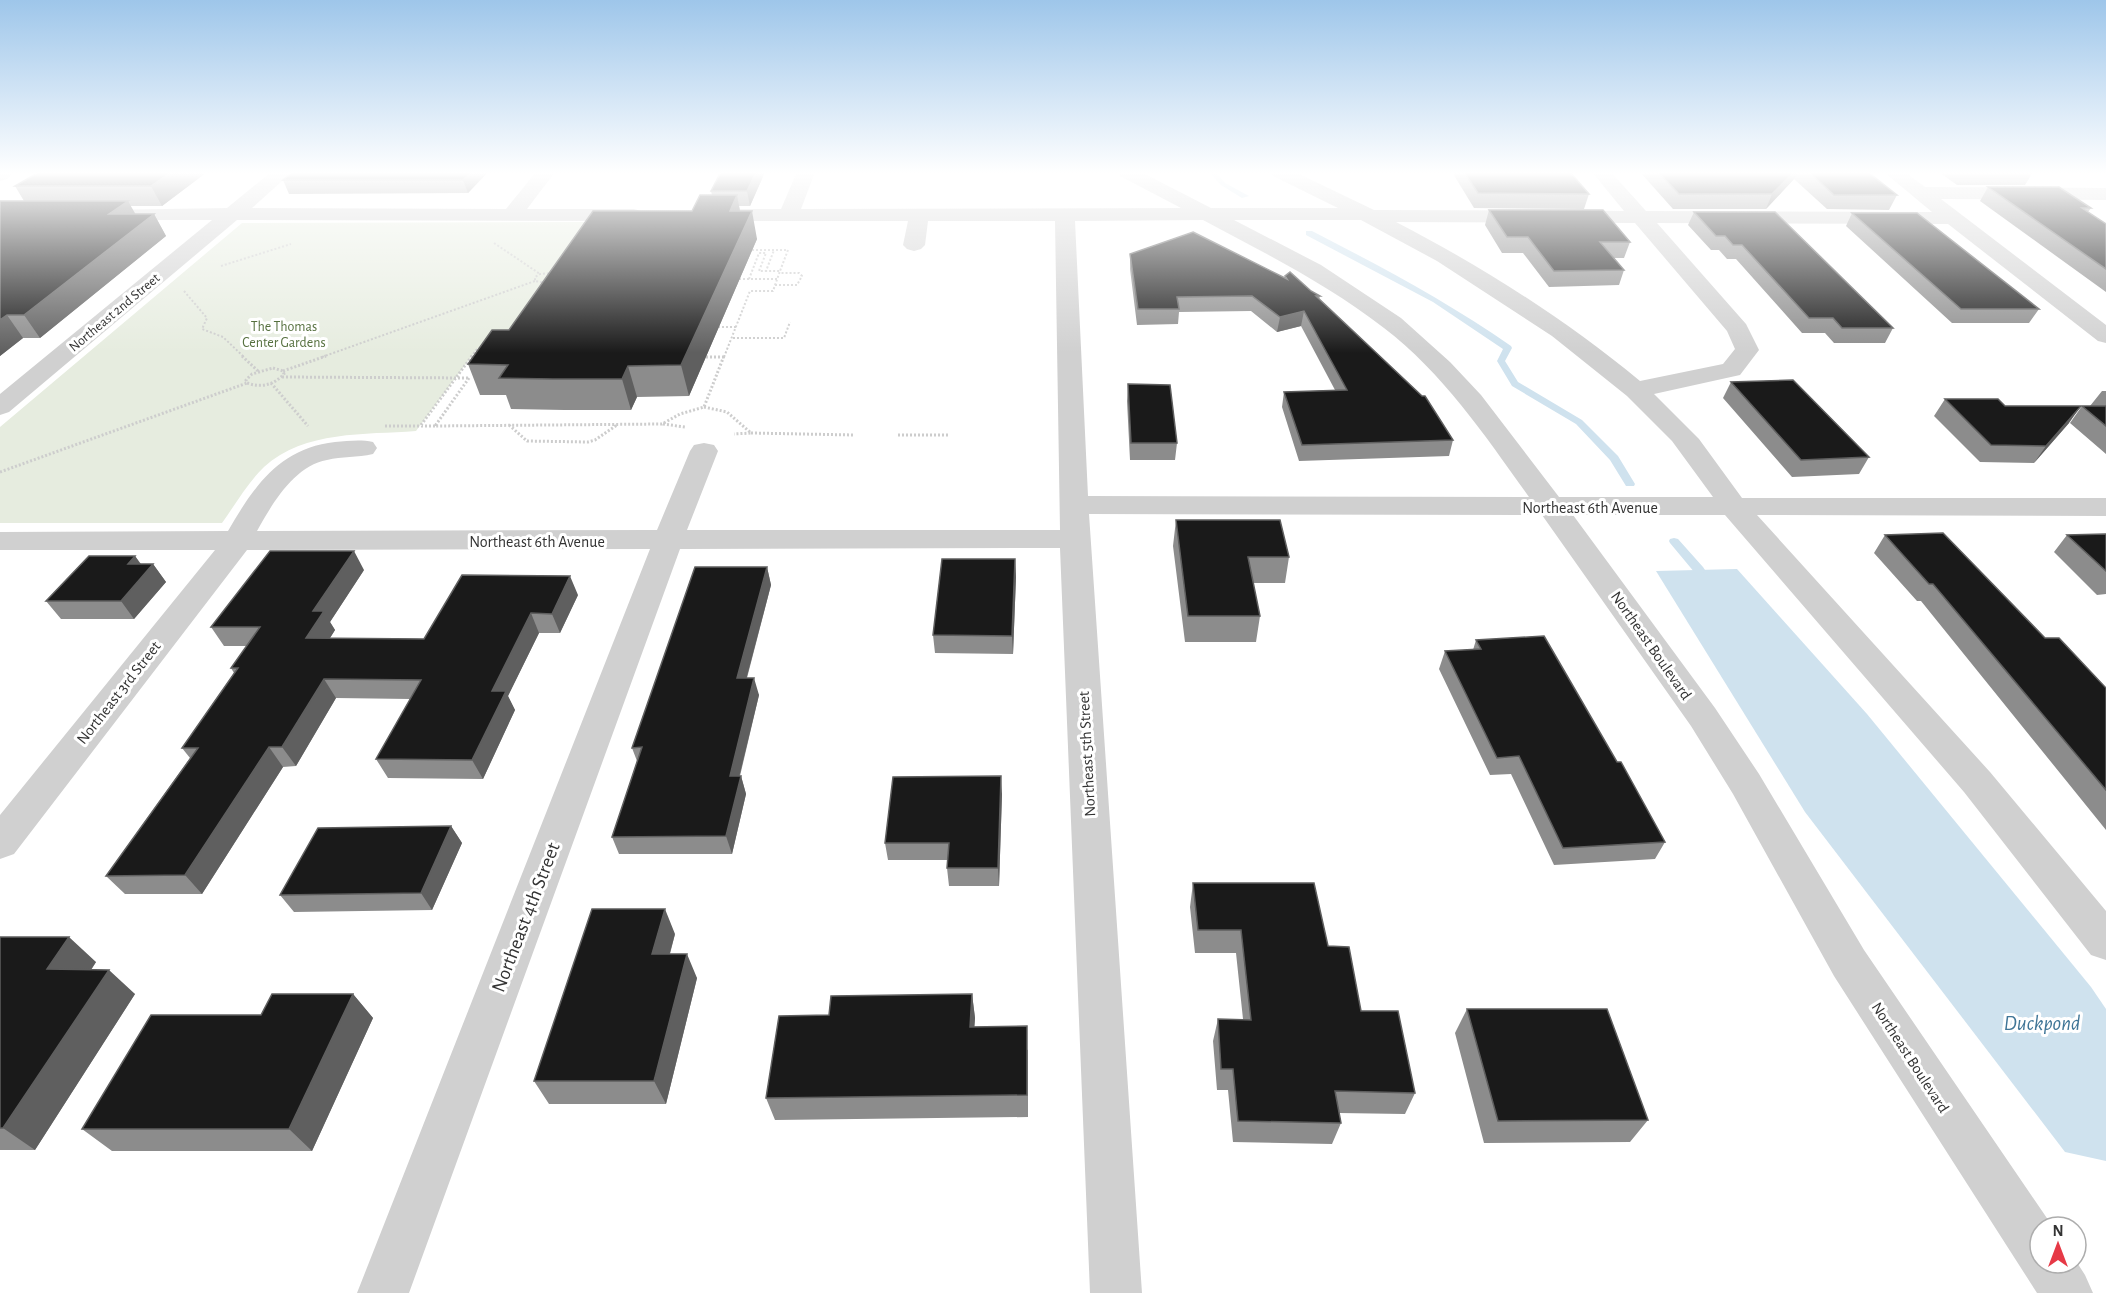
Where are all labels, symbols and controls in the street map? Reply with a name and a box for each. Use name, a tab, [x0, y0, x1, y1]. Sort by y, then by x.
street label: Northeast 2nd Street	[67, 271, 163, 355]
park label: The Thomas Center Gardens	[242, 320, 326, 350]
street label: Northeast 6th Avenue	[1522, 500, 1658, 516]
street label: Northeast 6th Avenue	[469, 534, 605, 550]
street label: Northeast Boulevard	[1608, 588, 1695, 703]
street label: Northeast 3rd Street	[74, 638, 164, 747]
street label: Northeast 5th Street	[1076, 691, 1098, 817]
street label: Northeast 4th Street	[488, 839, 564, 995]
street label: Northeast Boulevard	[1869, 999, 1952, 1116]
water label: Duckpond	[2004, 1013, 2080, 1035]
north arrow	[2028, 1215, 2088, 1275]
text: N	[2052, 1223, 2064, 1239]

